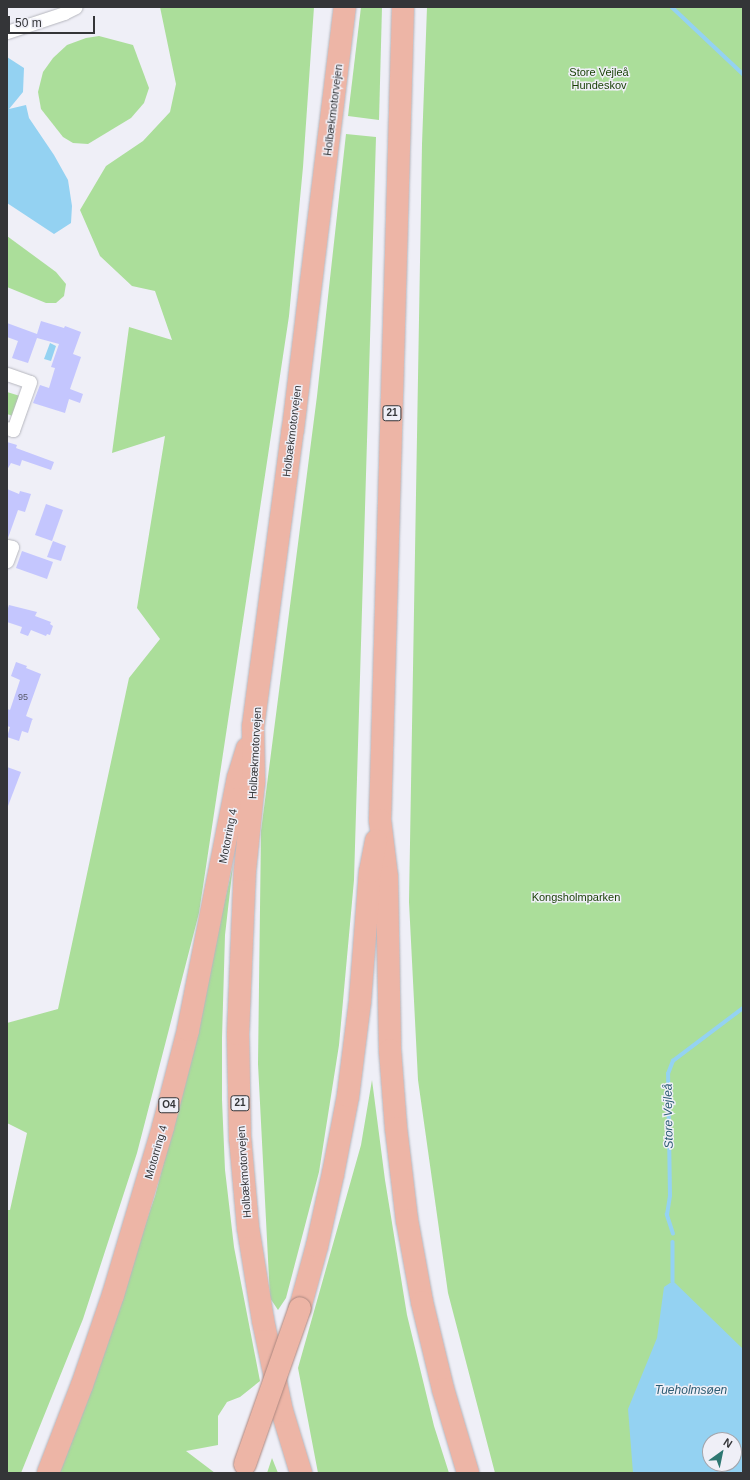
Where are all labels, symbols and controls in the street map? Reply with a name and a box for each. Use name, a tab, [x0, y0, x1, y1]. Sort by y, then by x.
scale bar	[10, 8, 97, 34]
text: 50 m	[15, 16, 42, 30]
street label: Holbækmotorvejen	[321, 63, 345, 157]
park label: Store Vejleå Hundeskov	[569, 66, 629, 92]
street label: Holbækmotorvejen	[280, 384, 304, 478]
road number: 21	[382, 405, 402, 421]
house number: 95	[18, 692, 28, 702]
street label: Holbækmotorvejen	[246, 707, 264, 799]
street label: Motorring 4	[216, 807, 240, 865]
park label: Kongsholmparken	[532, 890, 620, 904]
water label: Store Vejleå	[661, 1083, 677, 1149]
road number: 21	[230, 1095, 250, 1111]
road number: O4	[158, 1097, 180, 1113]
street label: Motorring 4	[142, 1123, 170, 1181]
street label: Holbækmotorvejen	[234, 1125, 254, 1219]
water label: Tueholmsøen	[655, 1384, 727, 1398]
north arrow	[702, 1432, 742, 1472]
text: N	[721, 1436, 735, 1450]

